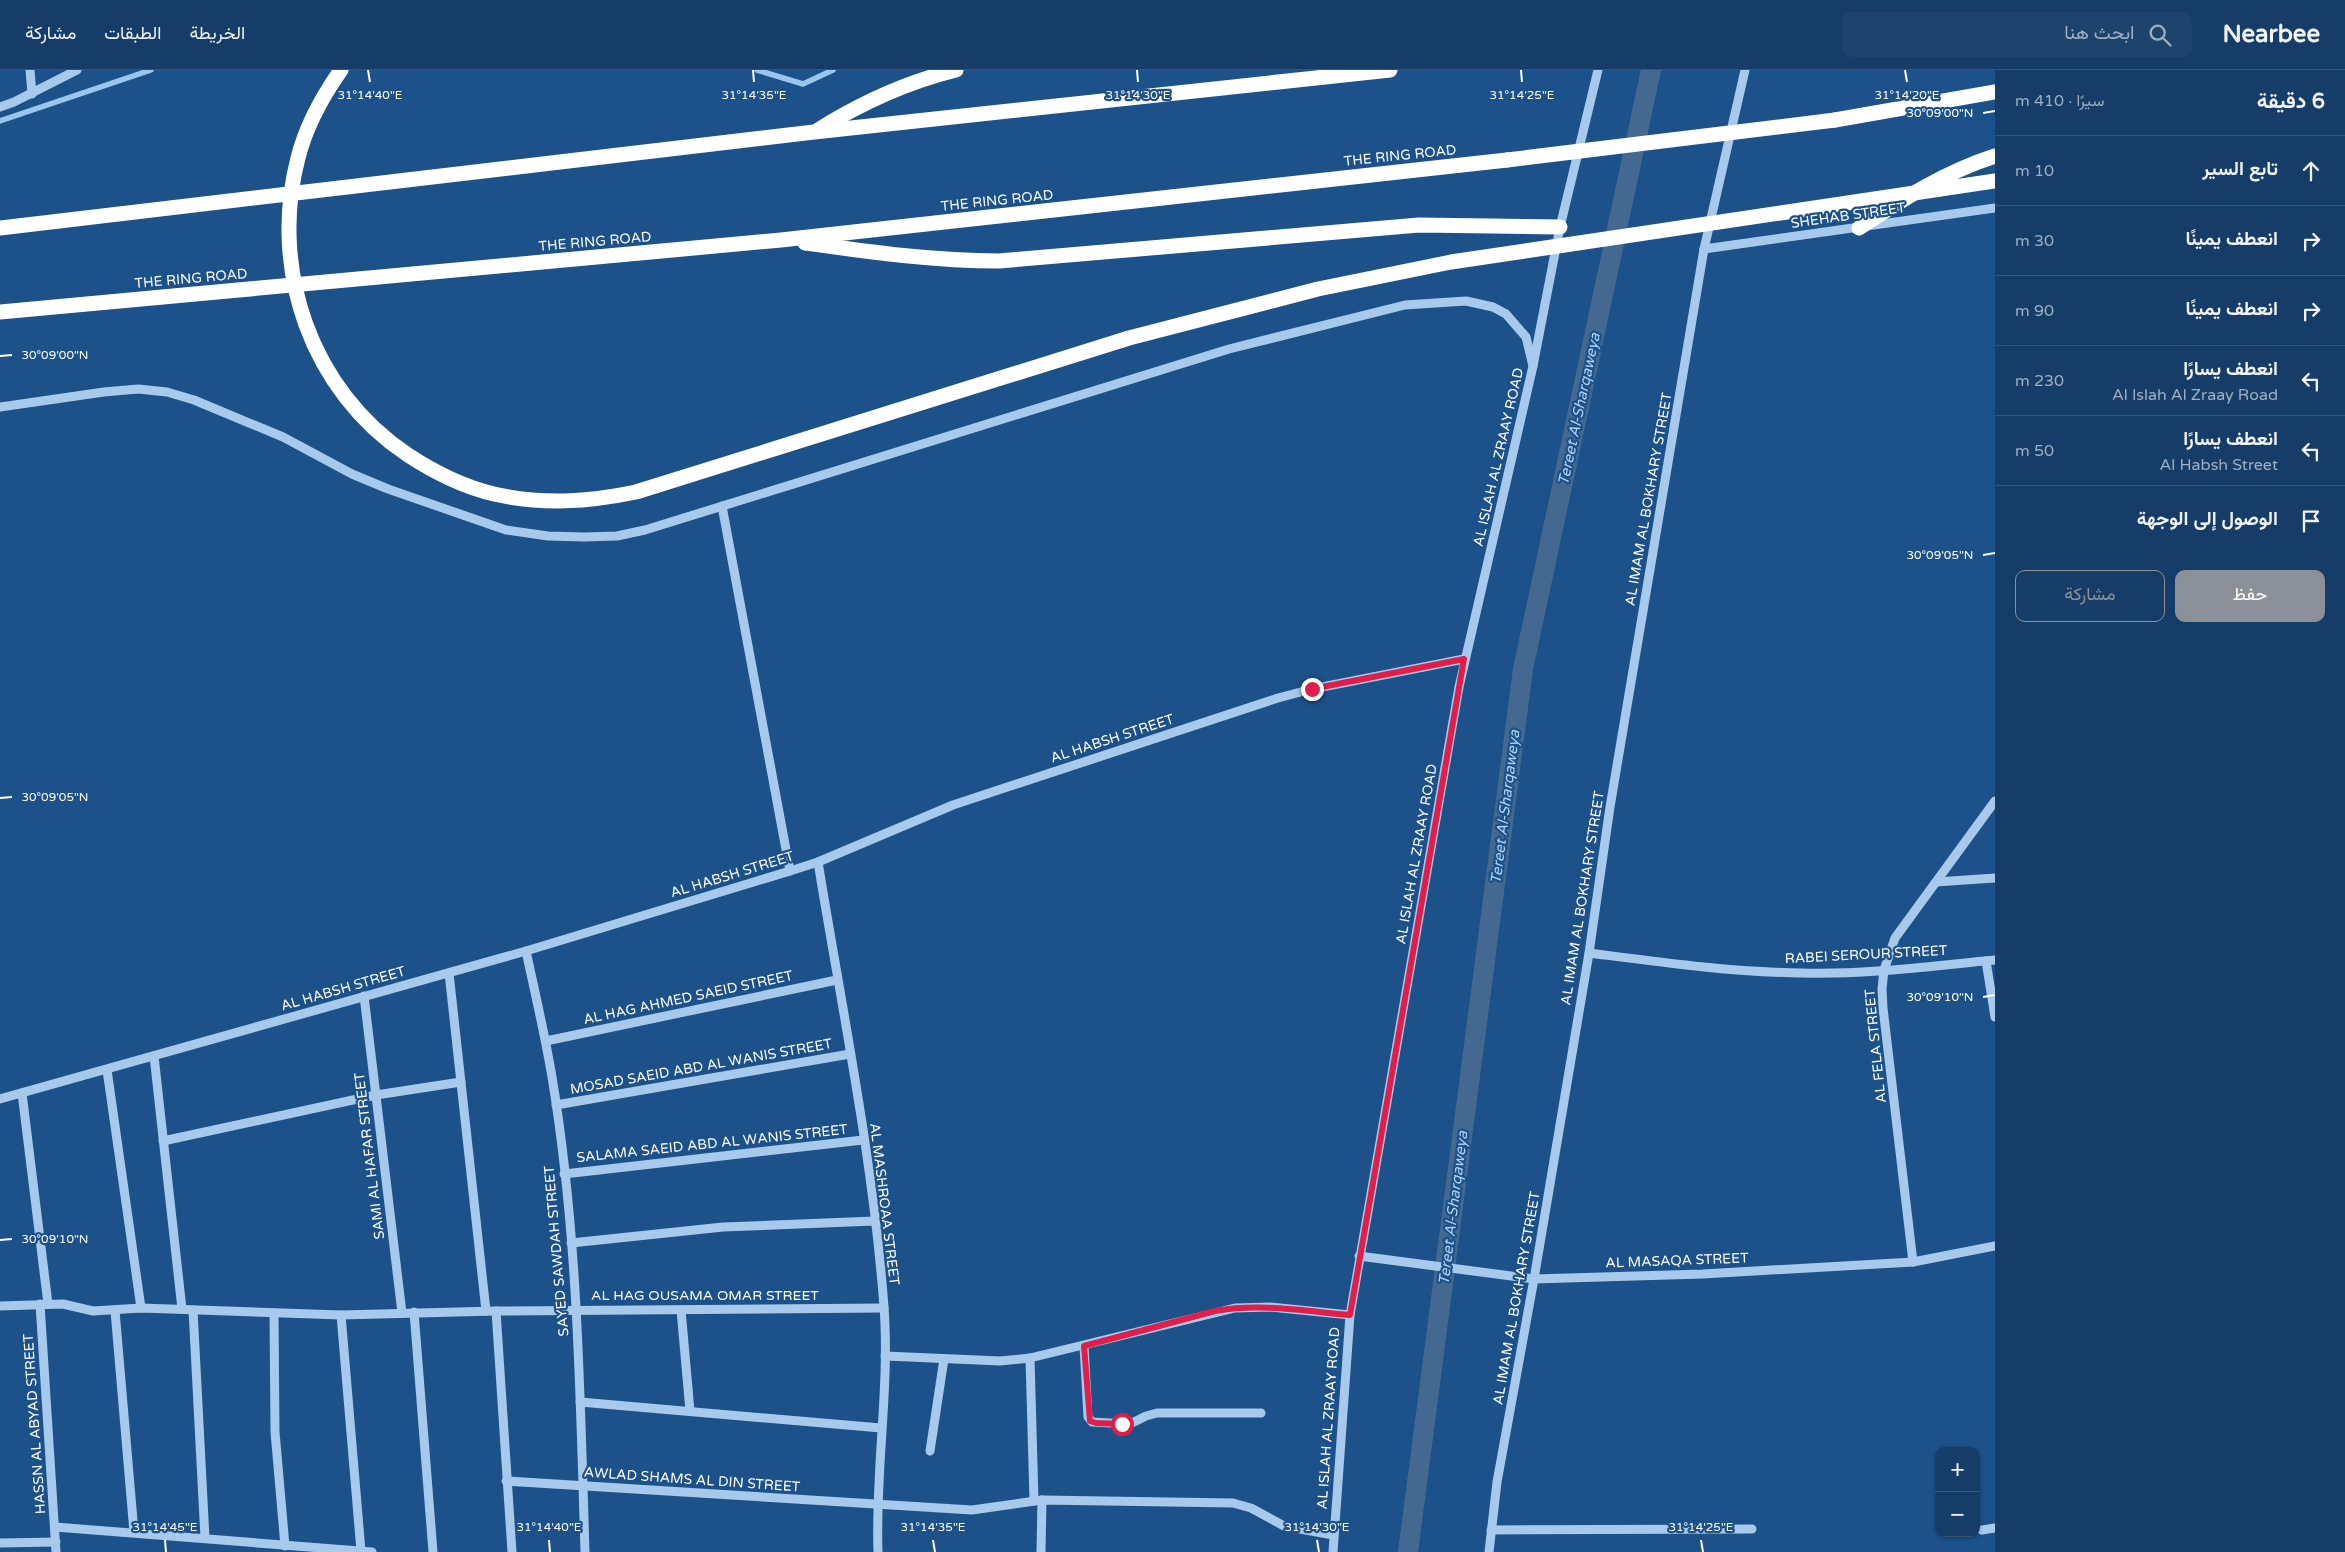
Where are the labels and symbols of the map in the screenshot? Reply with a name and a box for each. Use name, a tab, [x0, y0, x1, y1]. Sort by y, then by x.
text: 31°14'40"E	[337, 88, 403, 102]
text: 31°14'35"E	[721, 88, 787, 102]
text: 31°14'30"E	[1105, 88, 1171, 102]
text: 31°14'25"E	[1489, 88, 1555, 102]
text: 31°14'20"E	[1874, 88, 1940, 102]
text: 30°09'00"N	[1907, 106, 1974, 120]
street label: THE RING ROAD	[1343, 141, 1457, 170]
street label: THE RING ROAD	[940, 186, 1054, 215]
street label: SHEHAB STREET	[1790, 199, 1907, 232]
street label: THE RING ROAD	[538, 228, 652, 255]
street label: THE RING ROAD	[134, 265, 248, 292]
water label: Tereet Al-Sharqaweya	[1554, 331, 1604, 487]
text: 30°09'00"N	[22, 348, 89, 362]
street label: AL ISLAH AL ZRAAY ROAD	[1470, 366, 1527, 548]
street label: AL IMAM AL BOKHARY STREET	[1621, 391, 1676, 607]
text: 30°09'05"N	[1907, 548, 1974, 562]
route end	[1301, 678, 1324, 701]
street label: AL HABSH STREET	[1048, 710, 1176, 766]
water label: Tereet Al-Sharqaweya	[1487, 728, 1523, 885]
street label: AL ISLAH AL ZRAAY ROAD	[1392, 763, 1441, 946]
street label: AL IMAM AL BOKHARY STREET	[1557, 789, 1608, 1006]
text: 30°09'05"N	[22, 790, 89, 804]
street label: AL HABSH STREET	[668, 847, 797, 901]
street label: RABEI SEROUR STREET	[1784, 942, 1948, 967]
street label: AL HABSH STREET	[279, 962, 408, 1014]
street label: AL HAG AHMED SAEID STREET	[582, 967, 795, 1028]
street label: AL FELA STREET	[1861, 988, 1890, 1104]
text: 30°09'10"N	[1907, 990, 1974, 1004]
street label: MOSAD SAEID ABD AL WANIS STREET	[569, 1035, 834, 1098]
street label: SAMI AL HAFAR STREET	[351, 1071, 388, 1240]
street label: SALAMA SAEID ABD AL WANIS STREET	[576, 1121, 849, 1166]
street label: AL MASHROAA STREET	[866, 1122, 903, 1287]
water label: Tereet Al-Sharqaweya	[1435, 1129, 1471, 1286]
street label: SAYED SAWDAH STREET	[541, 1164, 572, 1337]
street label: AL IMAM AL BOKHARY STREET	[1489, 1190, 1544, 1406]
text: 30°09'10"N	[22, 1232, 89, 1246]
street label: AL MASAQA STREET	[1605, 1249, 1749, 1271]
street label: AL HAG OUSAMA OMAR STREET	[591, 1287, 819, 1304]
street label: AL ISLAH AL ZRAAY ROAD	[1314, 1326, 1343, 1510]
street label: HASSN AL ABYAD STREET	[20, 1333, 49, 1515]
route start	[1111, 1413, 1134, 1436]
street label: AWLAD SHAMS AL DIN STREET	[583, 1463, 801, 1496]
text: 31°14'45"E	[132, 1520, 198, 1534]
text: 31°14'40"E	[516, 1520, 582, 1534]
text: 31°14'35"E	[900, 1520, 966, 1534]
text: 31°14'30"E	[1284, 1520, 1350, 1534]
text: 31°14'25"E	[1668, 1520, 1734, 1534]

